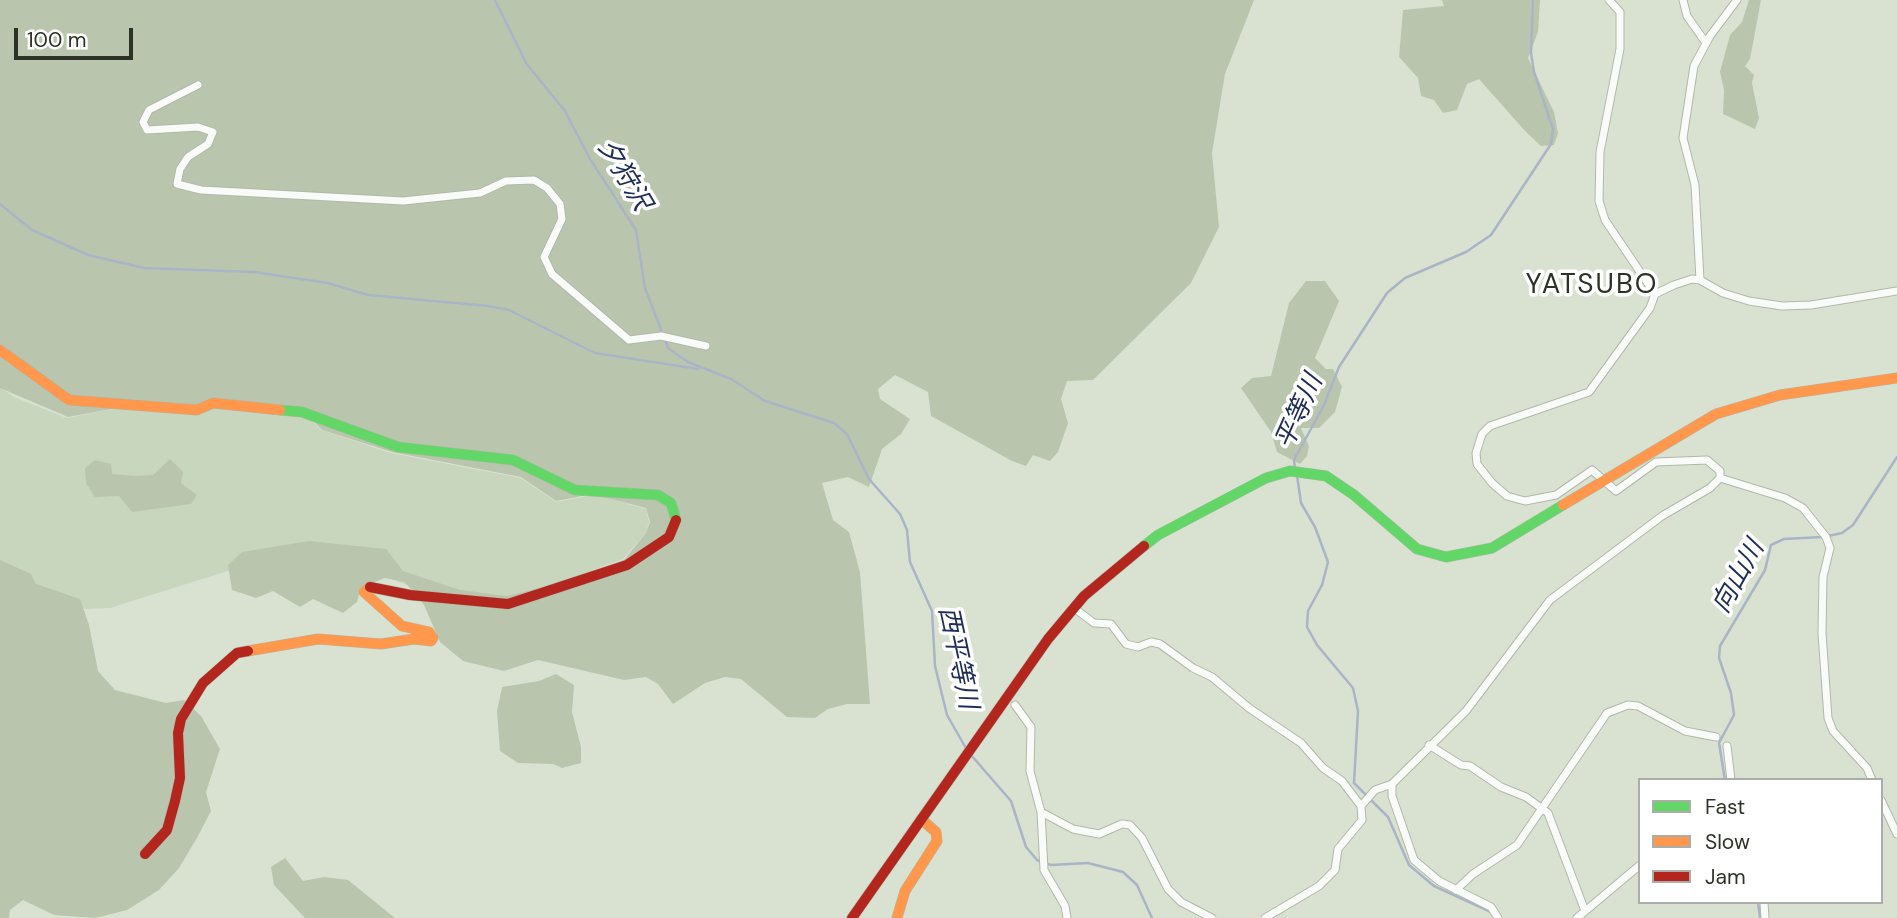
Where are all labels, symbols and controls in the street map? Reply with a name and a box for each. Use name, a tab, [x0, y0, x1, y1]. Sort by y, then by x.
scale bar	[18, 14, 136, 58]
text: 100 m	[27, 26, 87, 54]
water label: 夕狩沢	[590, 134, 656, 216]
district label: YATSUBO	[1526, 269, 1658, 303]
water label: 平等川	[1270, 370, 1330, 454]
water label: 向山川	[1706, 535, 1772, 619]
water label: 西平等川	[931, 604, 983, 712]
legend	[1638, 778, 1883, 904]
text: Fast	[1705, 793, 1745, 821]
text: Slow	[1705, 828, 1750, 856]
text: Jam	[1705, 863, 1746, 891]

